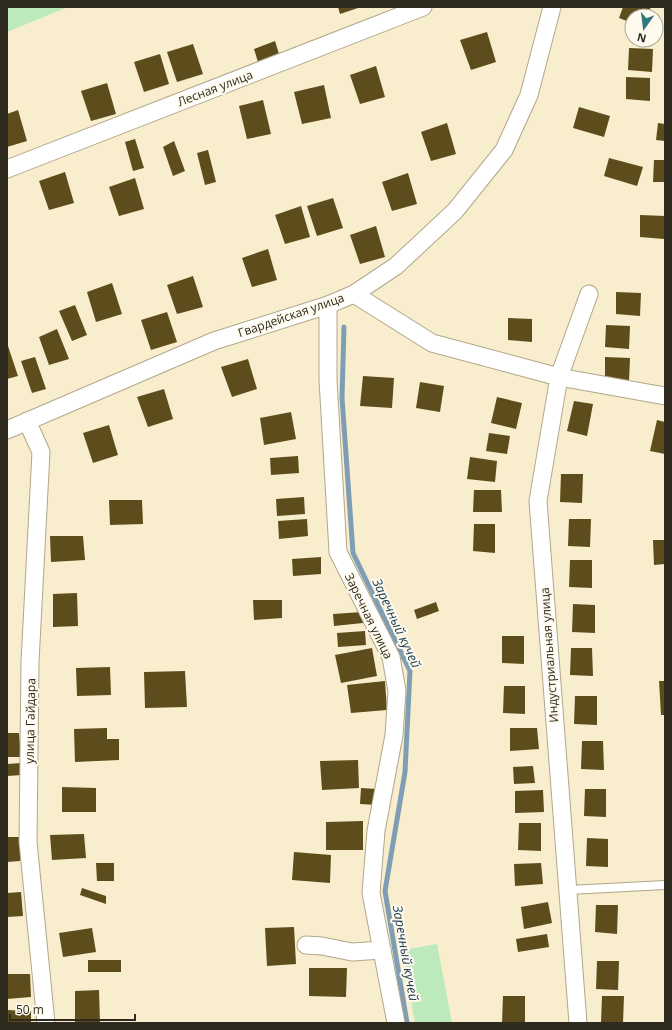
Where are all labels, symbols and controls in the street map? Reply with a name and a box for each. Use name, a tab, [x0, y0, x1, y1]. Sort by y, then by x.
north arrow	[624, 8, 664, 48]
text: N	[635, 30, 648, 47]
street label: Лесная улица	[175, 66, 255, 110]
street label: Гвардейская улица	[236, 289, 346, 341]
street label: Заречная улица	[341, 570, 397, 662]
water label: Заречный кучей	[368, 574, 426, 671]
street label: Индустриальная улица	[536, 587, 562, 723]
street label: улица Гайдара	[21, 678, 39, 764]
water label: Заречный кучей	[389, 903, 423, 1003]
scale bar	[10, 996, 135, 1022]
text: 50 m	[16, 1001, 44, 1018]

